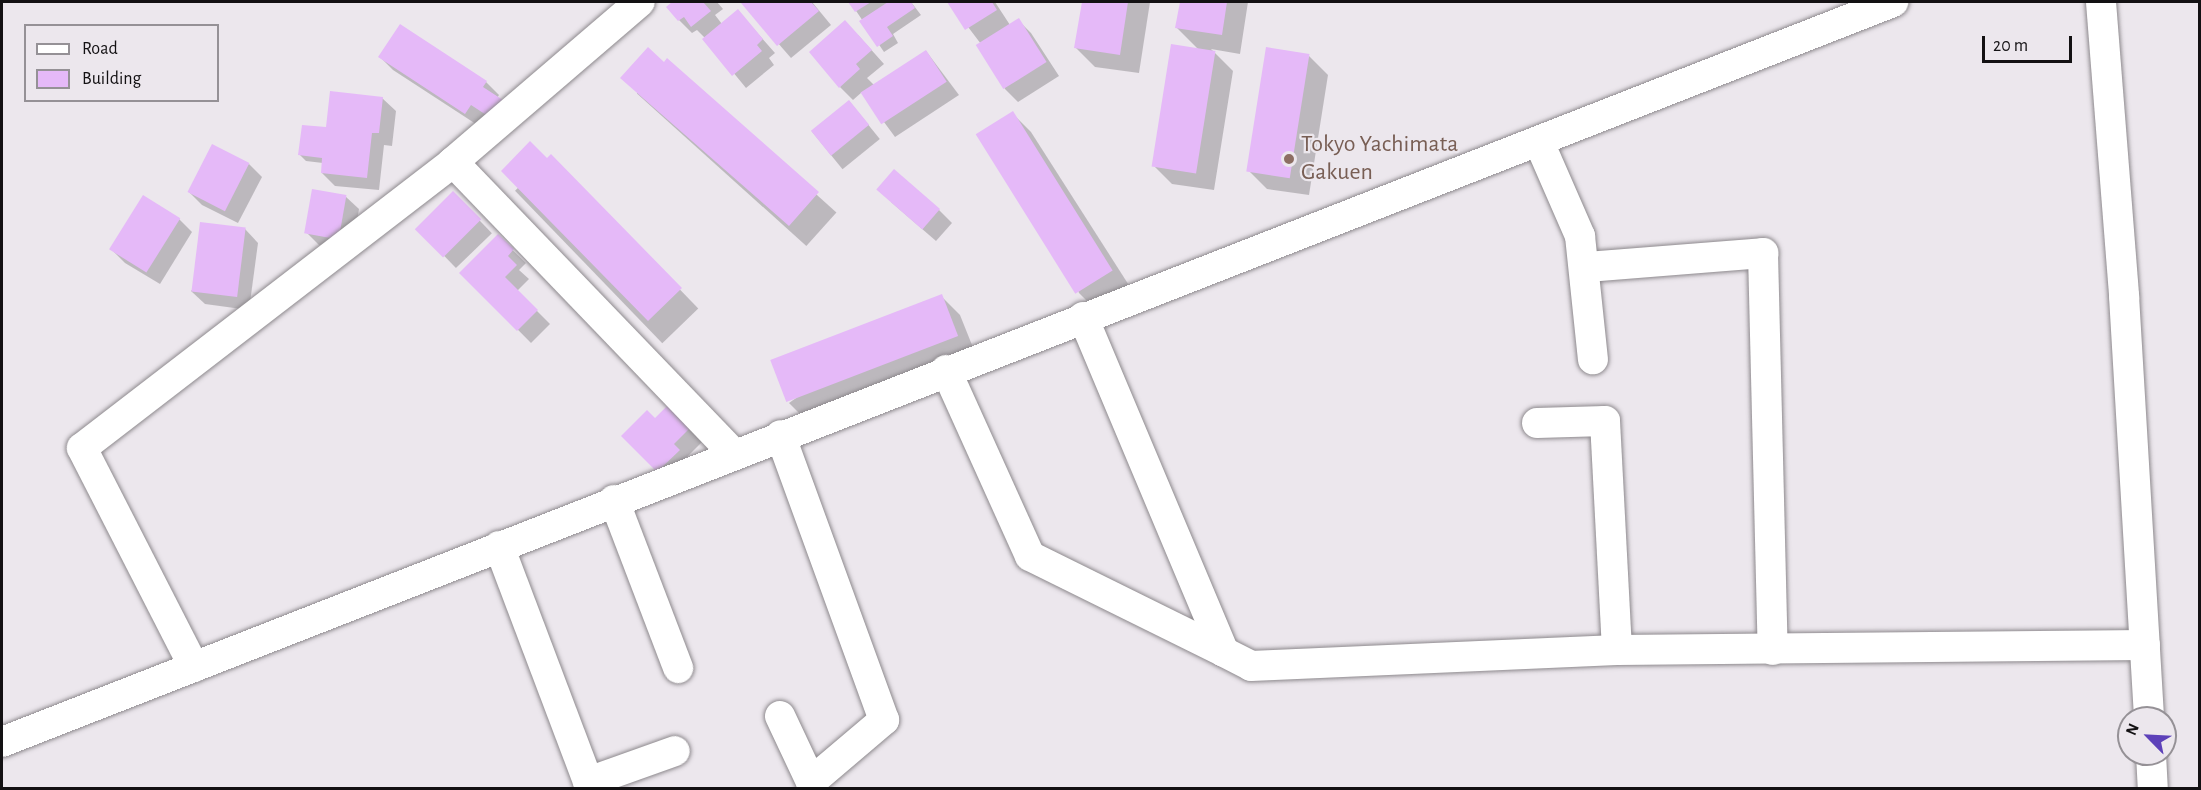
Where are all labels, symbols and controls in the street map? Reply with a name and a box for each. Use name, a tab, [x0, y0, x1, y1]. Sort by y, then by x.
legend	[24, 24, 219, 102]
scale bar	[1985, 24, 2075, 62]
text: 20 m	[1993, 37, 2028, 55]
text: Road	[82, 40, 118, 58]
text: Building	[82, 70, 141, 88]
place label: Tokyo Yachimata Gakuen	[1301, 131, 1458, 187]
marker: Tokyo Yachimata Gakuen	[1282, 152, 1296, 166]
north arrow	[2117, 706, 2177, 766]
text: N	[2123, 721, 2142, 738]

